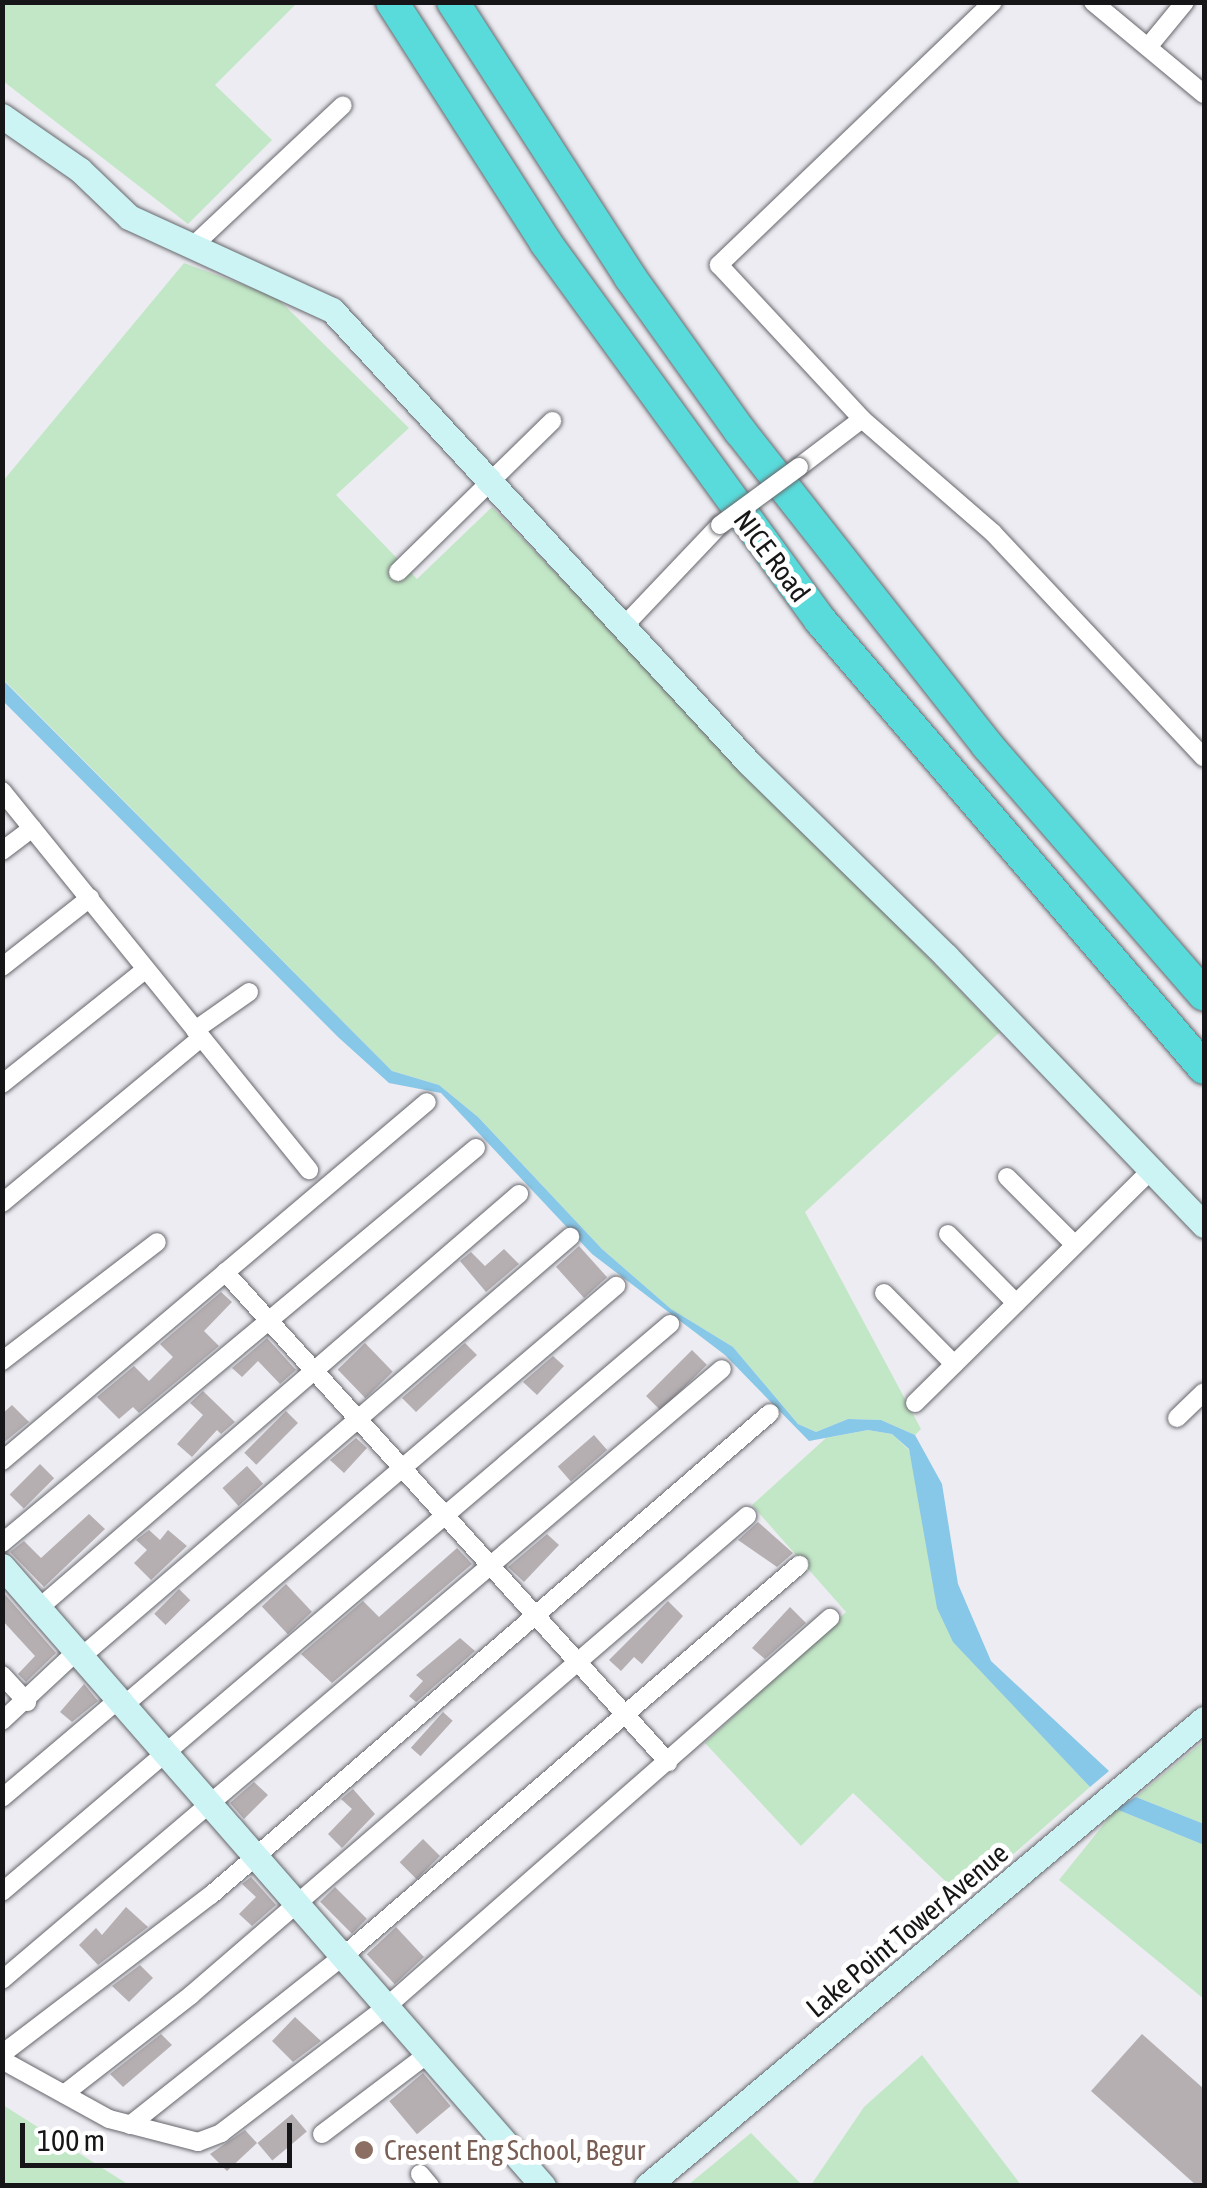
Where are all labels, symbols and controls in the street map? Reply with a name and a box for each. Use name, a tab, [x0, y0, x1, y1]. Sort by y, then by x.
street label: NICE Road	[727, 504, 817, 608]
street label: Lake Point Tower Avenue	[799, 1836, 1015, 2024]
scale bar	[25, 2103, 298, 2165]
text: 100 m	[37, 2123, 105, 2157]
place label: Cresent Eng School, Begur	[384, 2133, 645, 2167]
marker: Cresent Eng School, Begur	[353, 2139, 375, 2161]

